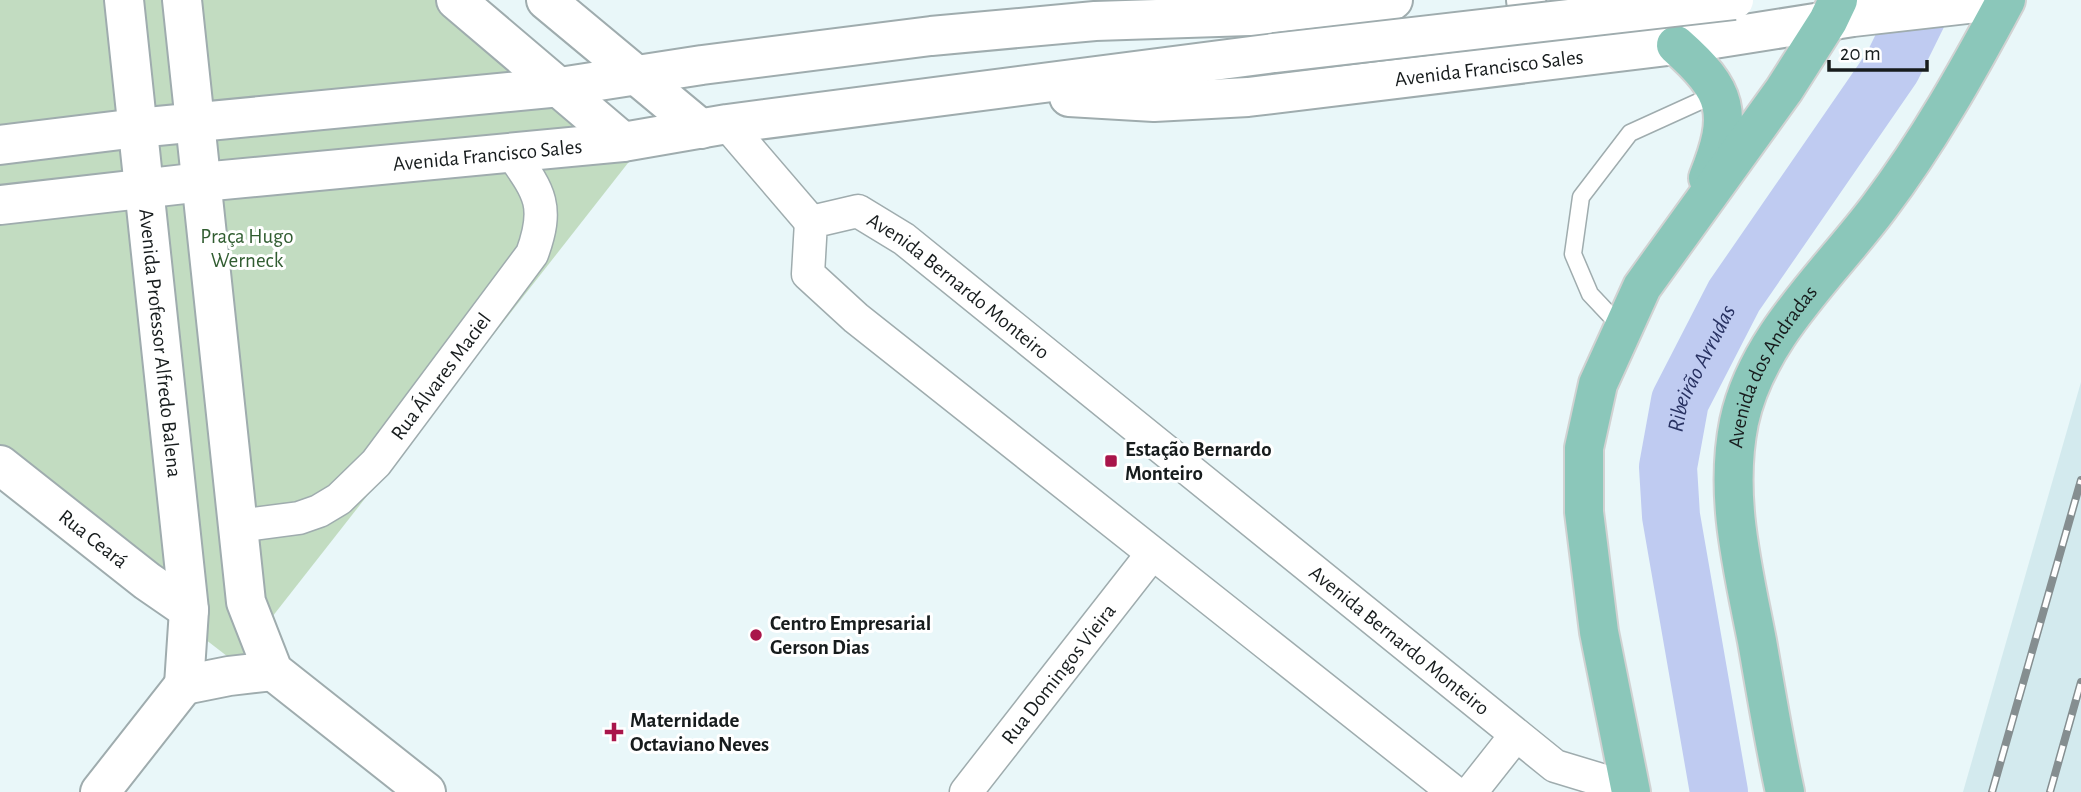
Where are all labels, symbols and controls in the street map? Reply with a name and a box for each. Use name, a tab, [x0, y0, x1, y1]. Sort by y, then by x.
scale bar	[1829, 28, 1927, 72]
text: 20 m	[1840, 43, 1881, 64]
street label: Avenida Francisco Sales	[1393, 46, 1585, 90]
street label: Avenida Francisco Sales	[392, 136, 583, 175]
street label: Avenida Professor Alfredo Balena	[135, 208, 185, 479]
street label: Avenida Bernardo Monteiro	[863, 209, 1053, 363]
park label: Praça Hugo Werneck	[200, 226, 294, 271]
street label: Avenida dos Andradas	[1725, 282, 1821, 449]
water label: Ribeirão Arrudas	[1665, 302, 1740, 434]
street label: Rua Álvares Maciel	[387, 309, 495, 444]
place label: Estação Bernardo Monteiro	[1125, 439, 1272, 484]
marker: Estação Bernardo Monteiro	[1103, 453, 1119, 469]
street label: Rua Ceará	[55, 506, 132, 573]
street label: Avenida Bernardo Monteiro	[1305, 562, 1493, 719]
street label: Rua Domingos Vieira	[998, 600, 1120, 748]
place label: Centro Empresarial Gerson Dias	[770, 613, 931, 658]
marker: Centro Empresarial Gerson Dias	[748, 627, 764, 643]
place label: Maternidade Octaviano Neves	[630, 710, 769, 755]
marker: Maternidade Octaviano Neves	[604, 722, 624, 742]

